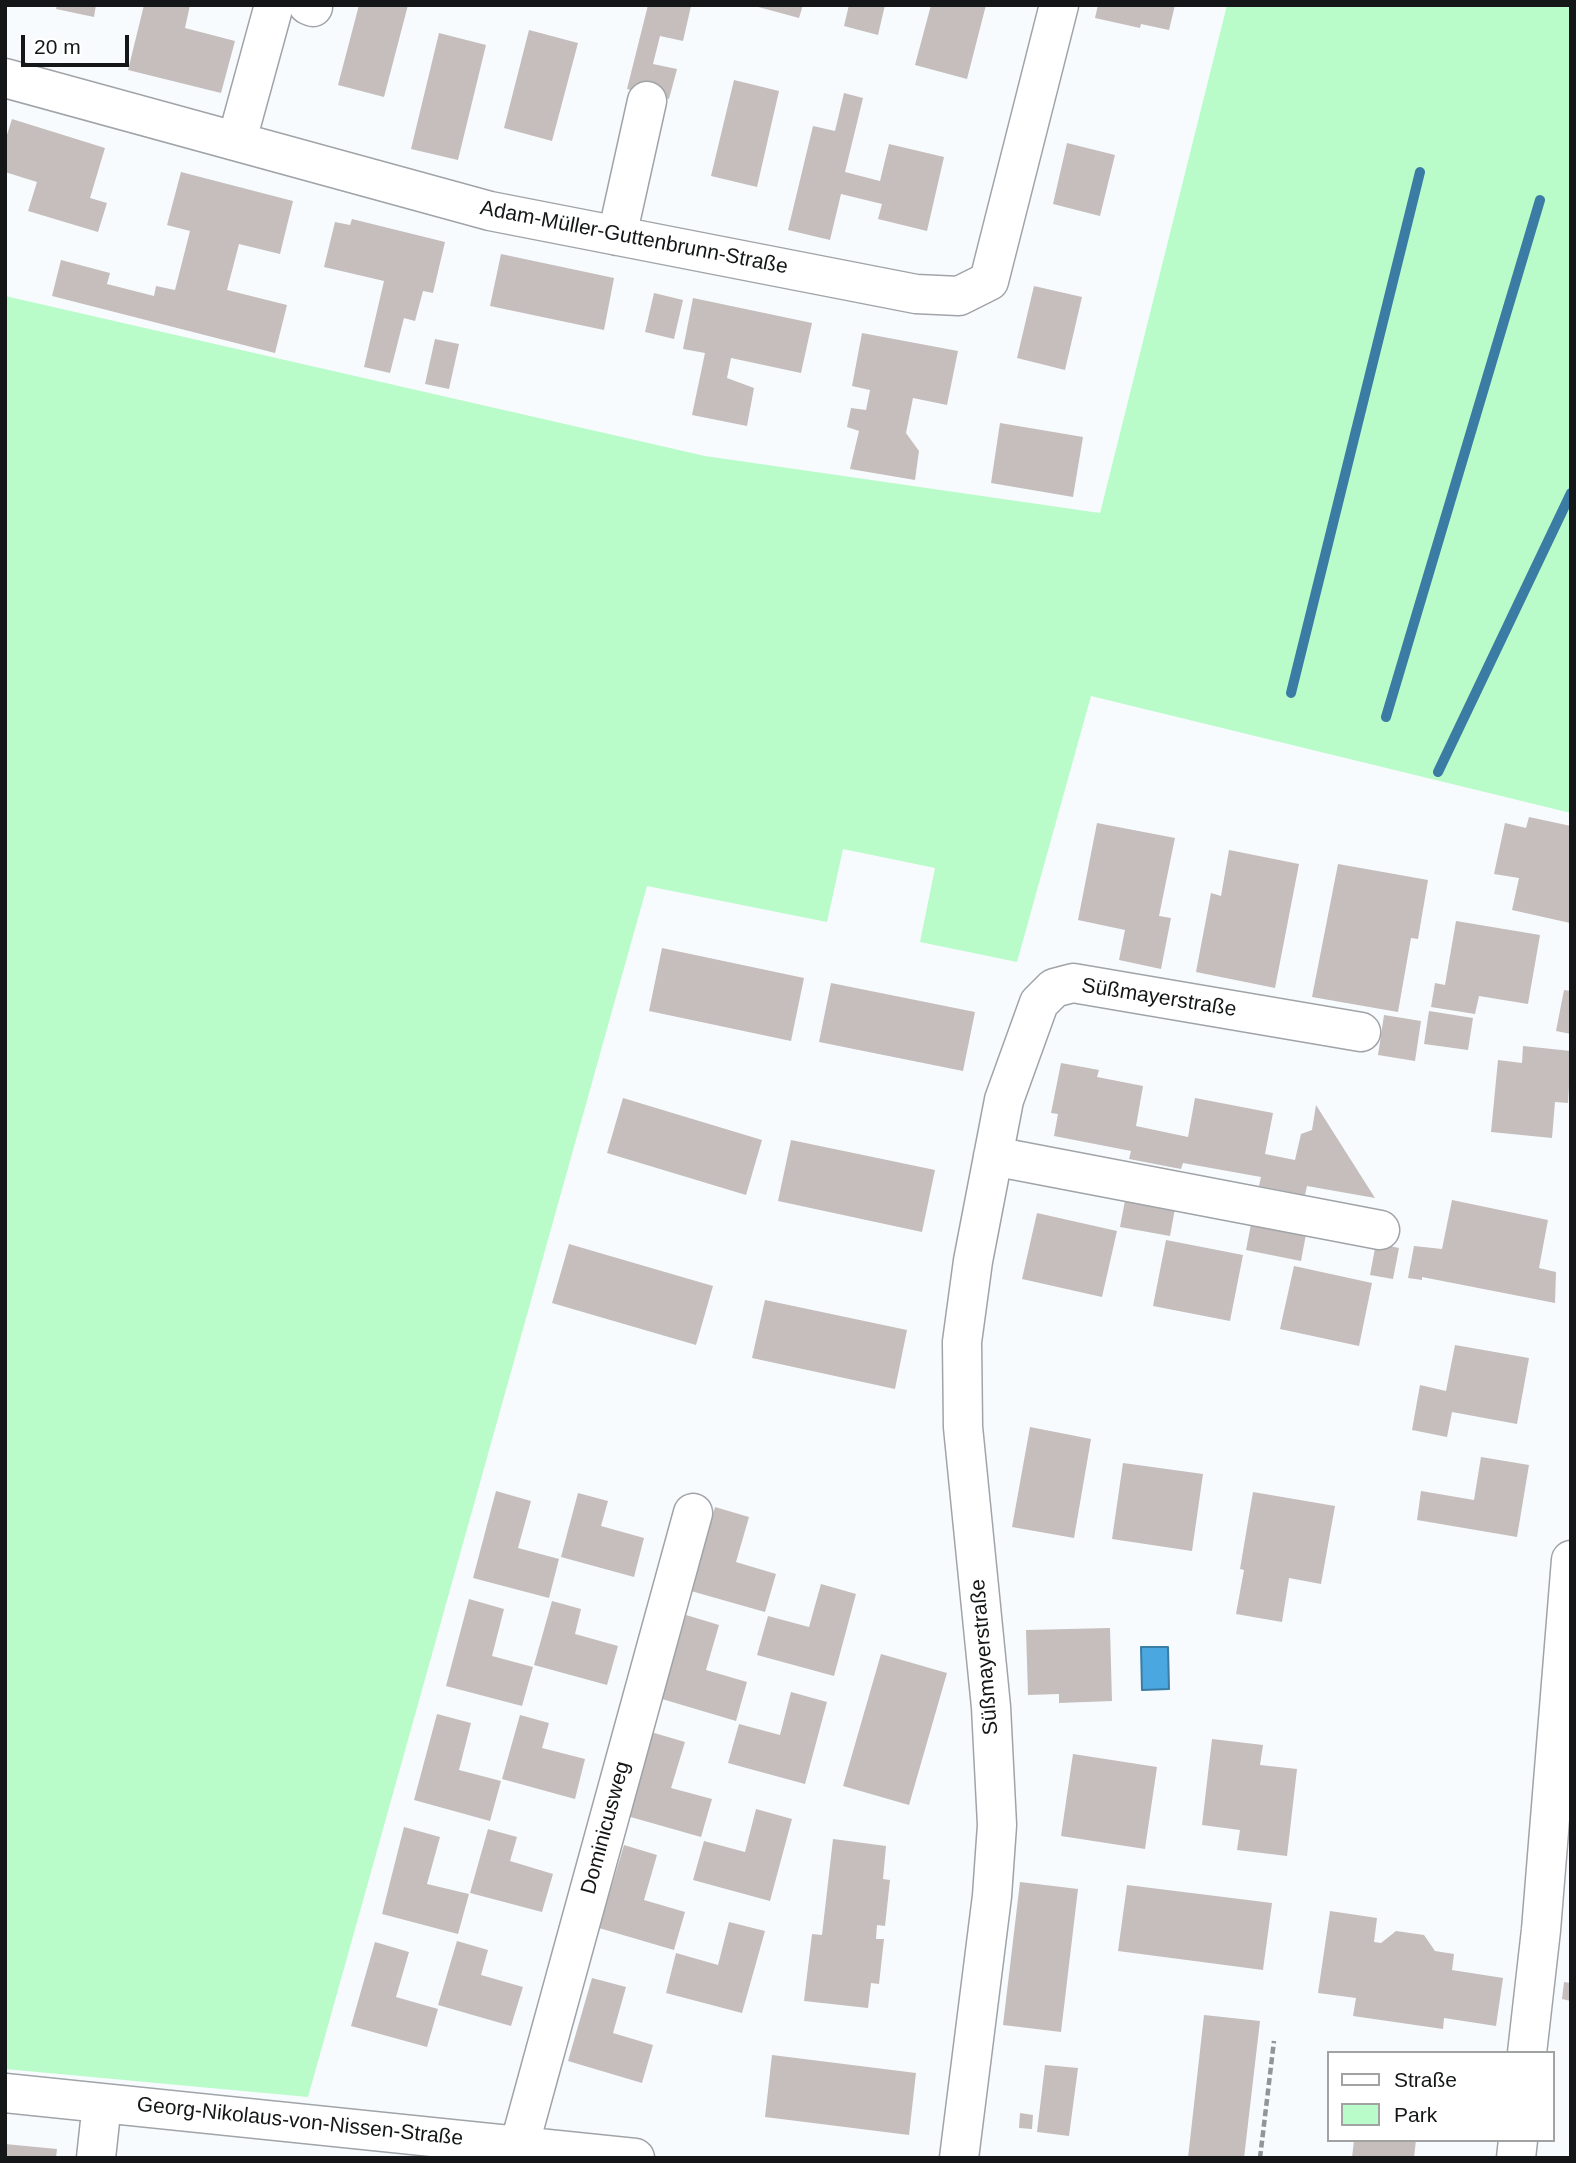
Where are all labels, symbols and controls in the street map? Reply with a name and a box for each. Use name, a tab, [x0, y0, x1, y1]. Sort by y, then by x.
scale bar	[24, 21, 133, 65]
text: 20 m	[34, 35, 81, 58]
street label: Adam-Müller-Guttenbrunn-Straße	[478, 196, 790, 280]
street label: Süßmayerstraße	[1080, 973, 1238, 1023]
street label: Süßmayerstraße	[966, 1578, 1004, 1736]
street label: Dominicusweg	[576, 1759, 636, 1897]
legend	[1328, 2051, 1555, 2142]
text: Straße	[1394, 2068, 1457, 2091]
street label: Georg-Nikolaus-von-Nissen-Straße	[136, 2092, 464, 2152]
text: Park	[1394, 2103, 1437, 2126]

